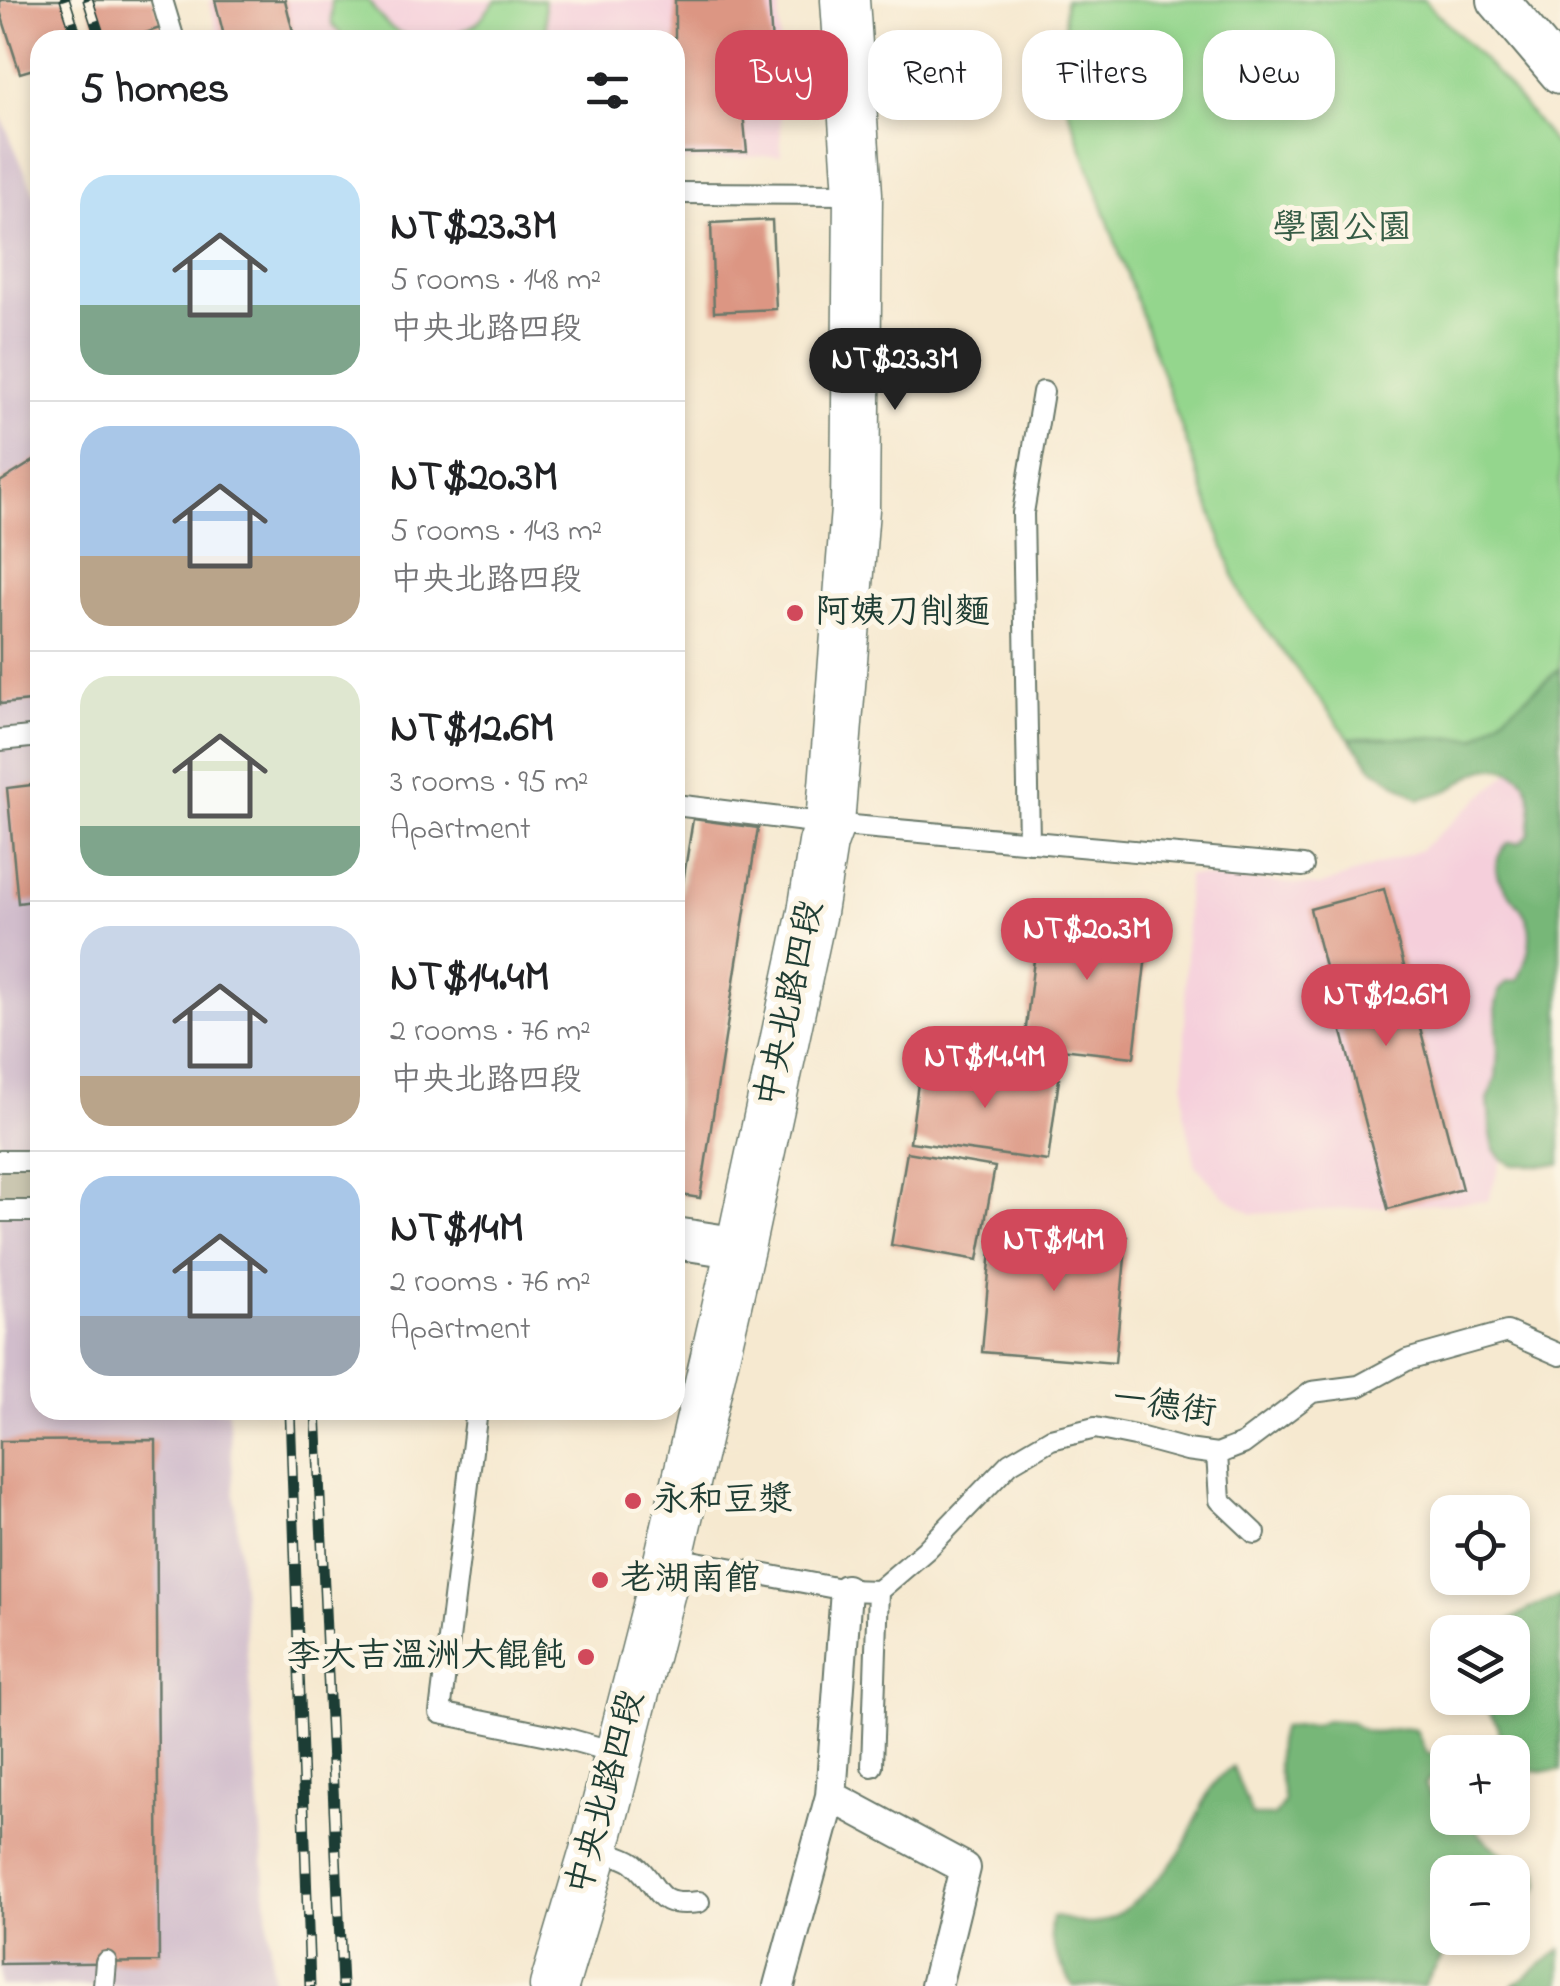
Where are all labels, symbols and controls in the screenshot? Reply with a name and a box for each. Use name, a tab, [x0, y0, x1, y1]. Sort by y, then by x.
chip: Buy	[715, 30, 848, 120]
chip: Rent	[868, 30, 1002, 120]
chip: Filters	[1022, 30, 1183, 120]
chip: New	[1203, 30, 1335, 120]
text: 5 homes	[80, 60, 229, 121]
icon: filters	[580, 63, 635, 118]
text: NT$23.3M	[390, 197, 557, 258]
park label: 學園公園	[1272, 204, 1412, 255]
icon: home	[160, 215, 280, 335]
text: 5 rooms · 148 m²	[390, 258, 601, 305]
text: 中央北路四段	[390, 307, 582, 354]
pin: NT$23.3M	[792, 328, 998, 413]
text: NT$23.3M	[831, 337, 959, 384]
text: NT$20.3M	[390, 448, 558, 509]
icon: home	[160, 466, 280, 586]
text: 5 rooms · 143 m²	[390, 509, 602, 556]
text: 中央北路四段	[390, 558, 582, 605]
place label: 阿姨刀削麵	[815, 588, 990, 639]
marker: 阿姨刀削麵	[784, 602, 806, 624]
text: NT$12.6M	[390, 699, 555, 760]
icon: home	[160, 716, 280, 836]
text: 3 rooms · 95 m²	[390, 760, 589, 807]
text: Apartment	[390, 807, 531, 854]
street label: 中央北路四段	[744, 896, 838, 1112]
pin: NT$20.3M	[984, 898, 1190, 983]
text: NT$20.3M	[1023, 907, 1151, 954]
text: NT$14.4M	[390, 948, 550, 1009]
pin: NT$12.6M	[1283, 964, 1489, 1049]
icon: home	[160, 966, 280, 1086]
text: NT$12.6M	[1323, 973, 1449, 1020]
text: 2 rooms · 76 m²	[390, 1009, 591, 1056]
pin: NT$14.4M	[882, 1026, 1088, 1111]
text: NT$14.4M	[924, 1035, 1046, 1082]
text: 中央北路四段	[390, 1058, 582, 1105]
text: NT$14M	[390, 1199, 524, 1260]
pin: NT$14M	[973, 1209, 1135, 1294]
icon: home	[160, 1216, 280, 1336]
text: NT$14M	[1003, 1218, 1105, 1265]
text: 2 rooms · 76 m²	[390, 1260, 591, 1307]
text: Apartment	[390, 1307, 531, 1354]
street label: 一德街	[1108, 1374, 1220, 1440]
place label: 永和豆漿	[653, 1476, 793, 1527]
marker: 永和豆漿	[622, 1490, 644, 1512]
map controls	[1430, 1495, 1530, 1955]
button: locate	[1430, 1495, 1530, 1595]
place label: 老湖南館	[620, 1555, 760, 1606]
marker: 老湖南館	[589, 1569, 611, 1591]
button: layers	[1430, 1615, 1530, 1715]
place label: 李大吉溫洲大餛飩	[286, 1632, 566, 1683]
marker: 李大吉溫洲大餛飩	[575, 1646, 597, 1668]
street label: 中央北路四段	[555, 1685, 659, 1901]
button: +	[1430, 1735, 1530, 1835]
button: −	[1430, 1855, 1530, 1955]

